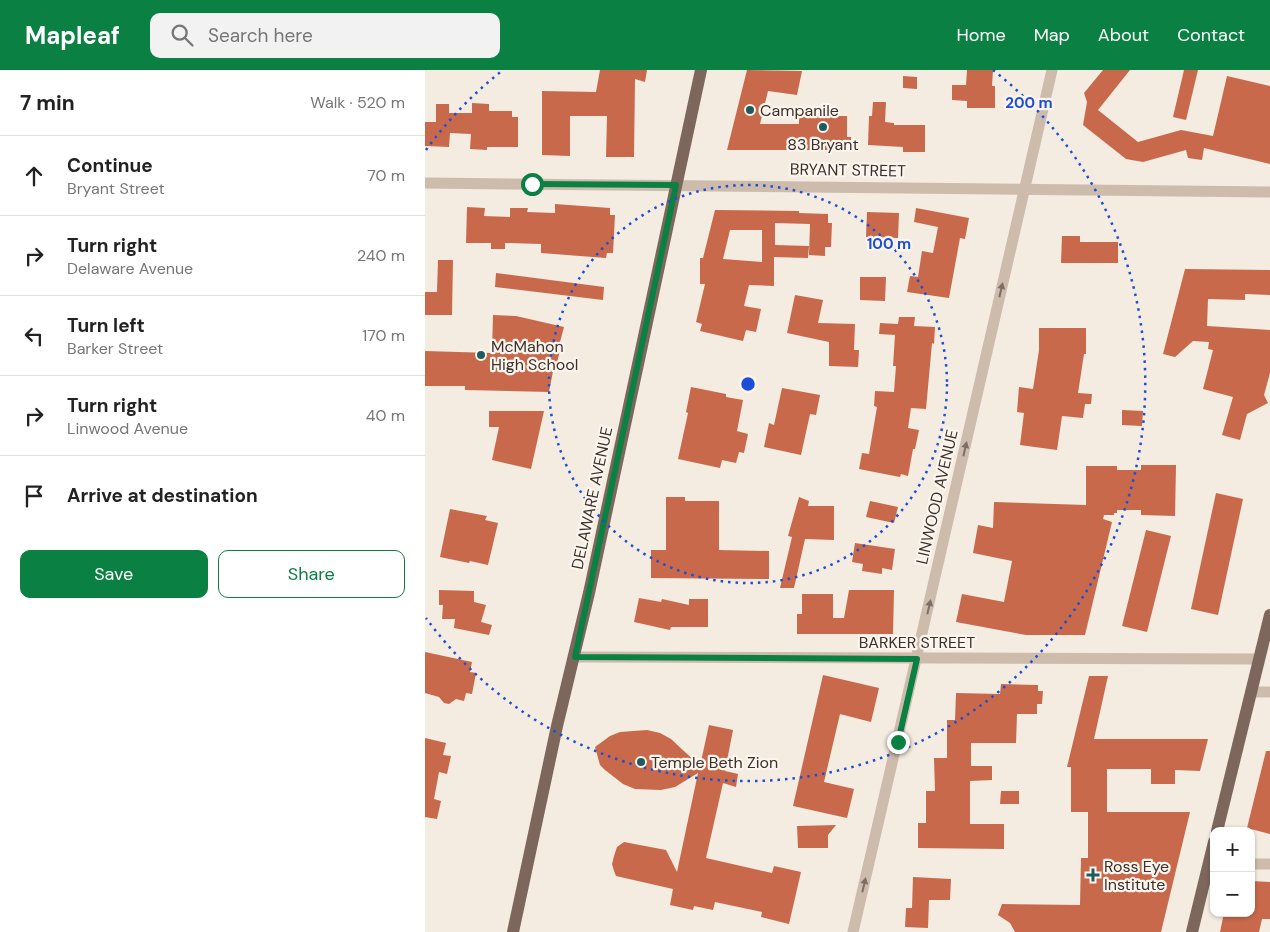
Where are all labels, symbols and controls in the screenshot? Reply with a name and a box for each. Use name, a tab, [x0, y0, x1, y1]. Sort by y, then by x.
search box	[150, 13, 500, 58]
text: Mapleaf	[25, 20, 120, 51]
icon: search	[168, 21, 196, 49]
text: Search here	[208, 23, 313, 48]
text: Home	[956, 23, 1006, 47]
text: Map	[1034, 23, 1070, 47]
text: About	[1098, 23, 1149, 47]
text: Contact	[1177, 23, 1245, 47]
text: 7 min	[20, 89, 75, 117]
text: Walk · 520 m	[310, 92, 405, 113]
text: 200 m	[1005, 93, 1053, 113]
place label: Campanile	[760, 100, 839, 121]
marker: Campanile	[744, 104, 756, 116]
marker: 83 Bryant	[817, 121, 829, 133]
place label: 83 Bryant	[787, 134, 859, 155]
text: Continue	[67, 153, 153, 178]
street label: BRYANT STREET	[790, 158, 906, 182]
icon: ahead	[20, 162, 48, 190]
text: 70 m	[367, 165, 405, 186]
route start	[521, 173, 544, 196]
text: Bryant Street	[67, 178, 165, 199]
text: Turn right	[67, 233, 157, 258]
text: 100 m	[867, 234, 911, 254]
icon: right	[20, 242, 48, 270]
text: 240 m	[357, 245, 405, 266]
text: Delaware Avenue	[67, 258, 193, 279]
one-way arrow	[997, 282, 1005, 298]
text: Turn left	[67, 313, 145, 338]
icon: left	[20, 322, 48, 350]
text: 170 m	[362, 325, 405, 346]
place label: McMahon High School	[491, 336, 578, 375]
text: Barker Street	[67, 338, 163, 359]
marker: McMahon High School	[475, 349, 487, 361]
centre of rings	[739, 375, 757, 393]
text: Turn right	[67, 393, 157, 418]
icon: right	[20, 402, 48, 430]
text: 40 m	[366, 405, 405, 426]
text: Linwood Avenue	[67, 418, 188, 439]
street label: DELAWARE AVENUE	[567, 425, 617, 571]
street label: LINWOOD AVENUE	[911, 428, 963, 566]
one-way arrow	[961, 441, 969, 456]
icon: arrive	[20, 482, 48, 510]
text: Arrive at destination	[67, 483, 258, 508]
button: Save	[20, 550, 208, 598]
button: Share	[218, 550, 405, 598]
one-way arrow	[925, 599, 933, 615]
street label: BARKER STREET	[859, 632, 975, 653]
route end	[887, 731, 910, 754]
place label: Temple Beth Zion	[651, 752, 778, 773]
marker: Temple Beth Zion	[635, 756, 647, 768]
map controls	[1210, 827, 1255, 917]
button: +	[1210, 827, 1255, 872]
place label: Ross Eye Institute	[1104, 856, 1169, 895]
marker: Ross Eye Institute	[1086, 868, 1100, 882]
button: −	[1210, 872, 1255, 917]
one-way arrow	[860, 877, 868, 892]

